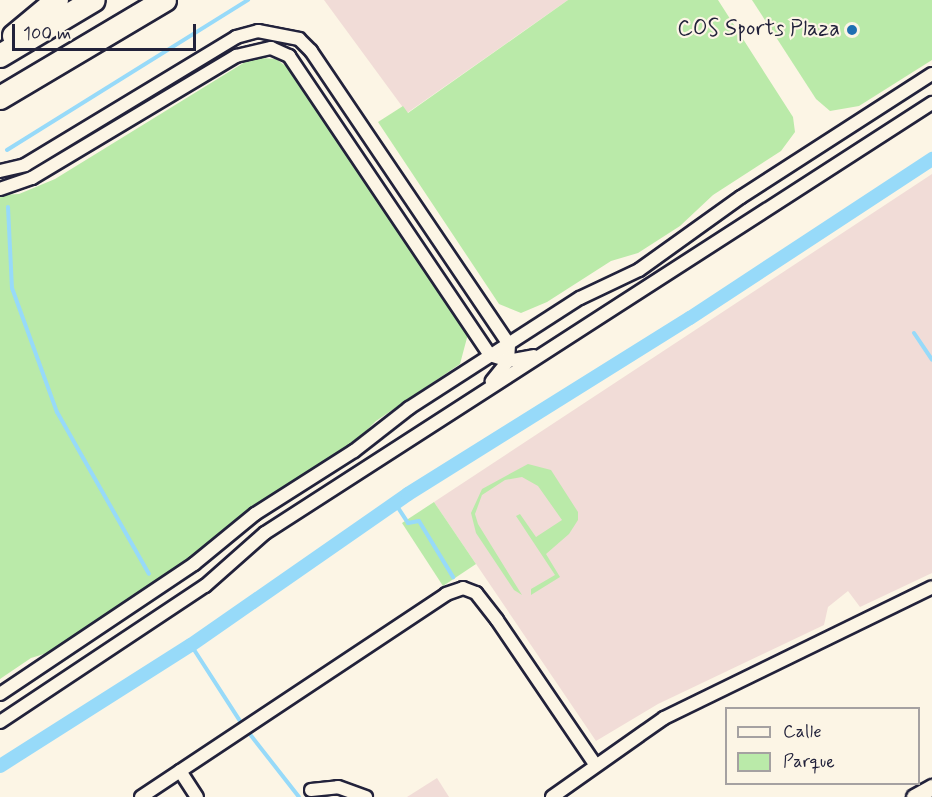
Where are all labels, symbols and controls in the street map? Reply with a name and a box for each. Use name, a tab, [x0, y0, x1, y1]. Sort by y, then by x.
scale bar	[15, 12, 200, 50]
place label: COS Sports Plaza	[671, 17, 840, 43]
text: 100 m	[23, 22, 71, 46]
marker: COS Sports Plaza	[845, 23, 859, 37]
legend	[725, 707, 920, 785]
text: Calle	[783, 720, 822, 744]
text: Parque	[783, 750, 835, 774]

